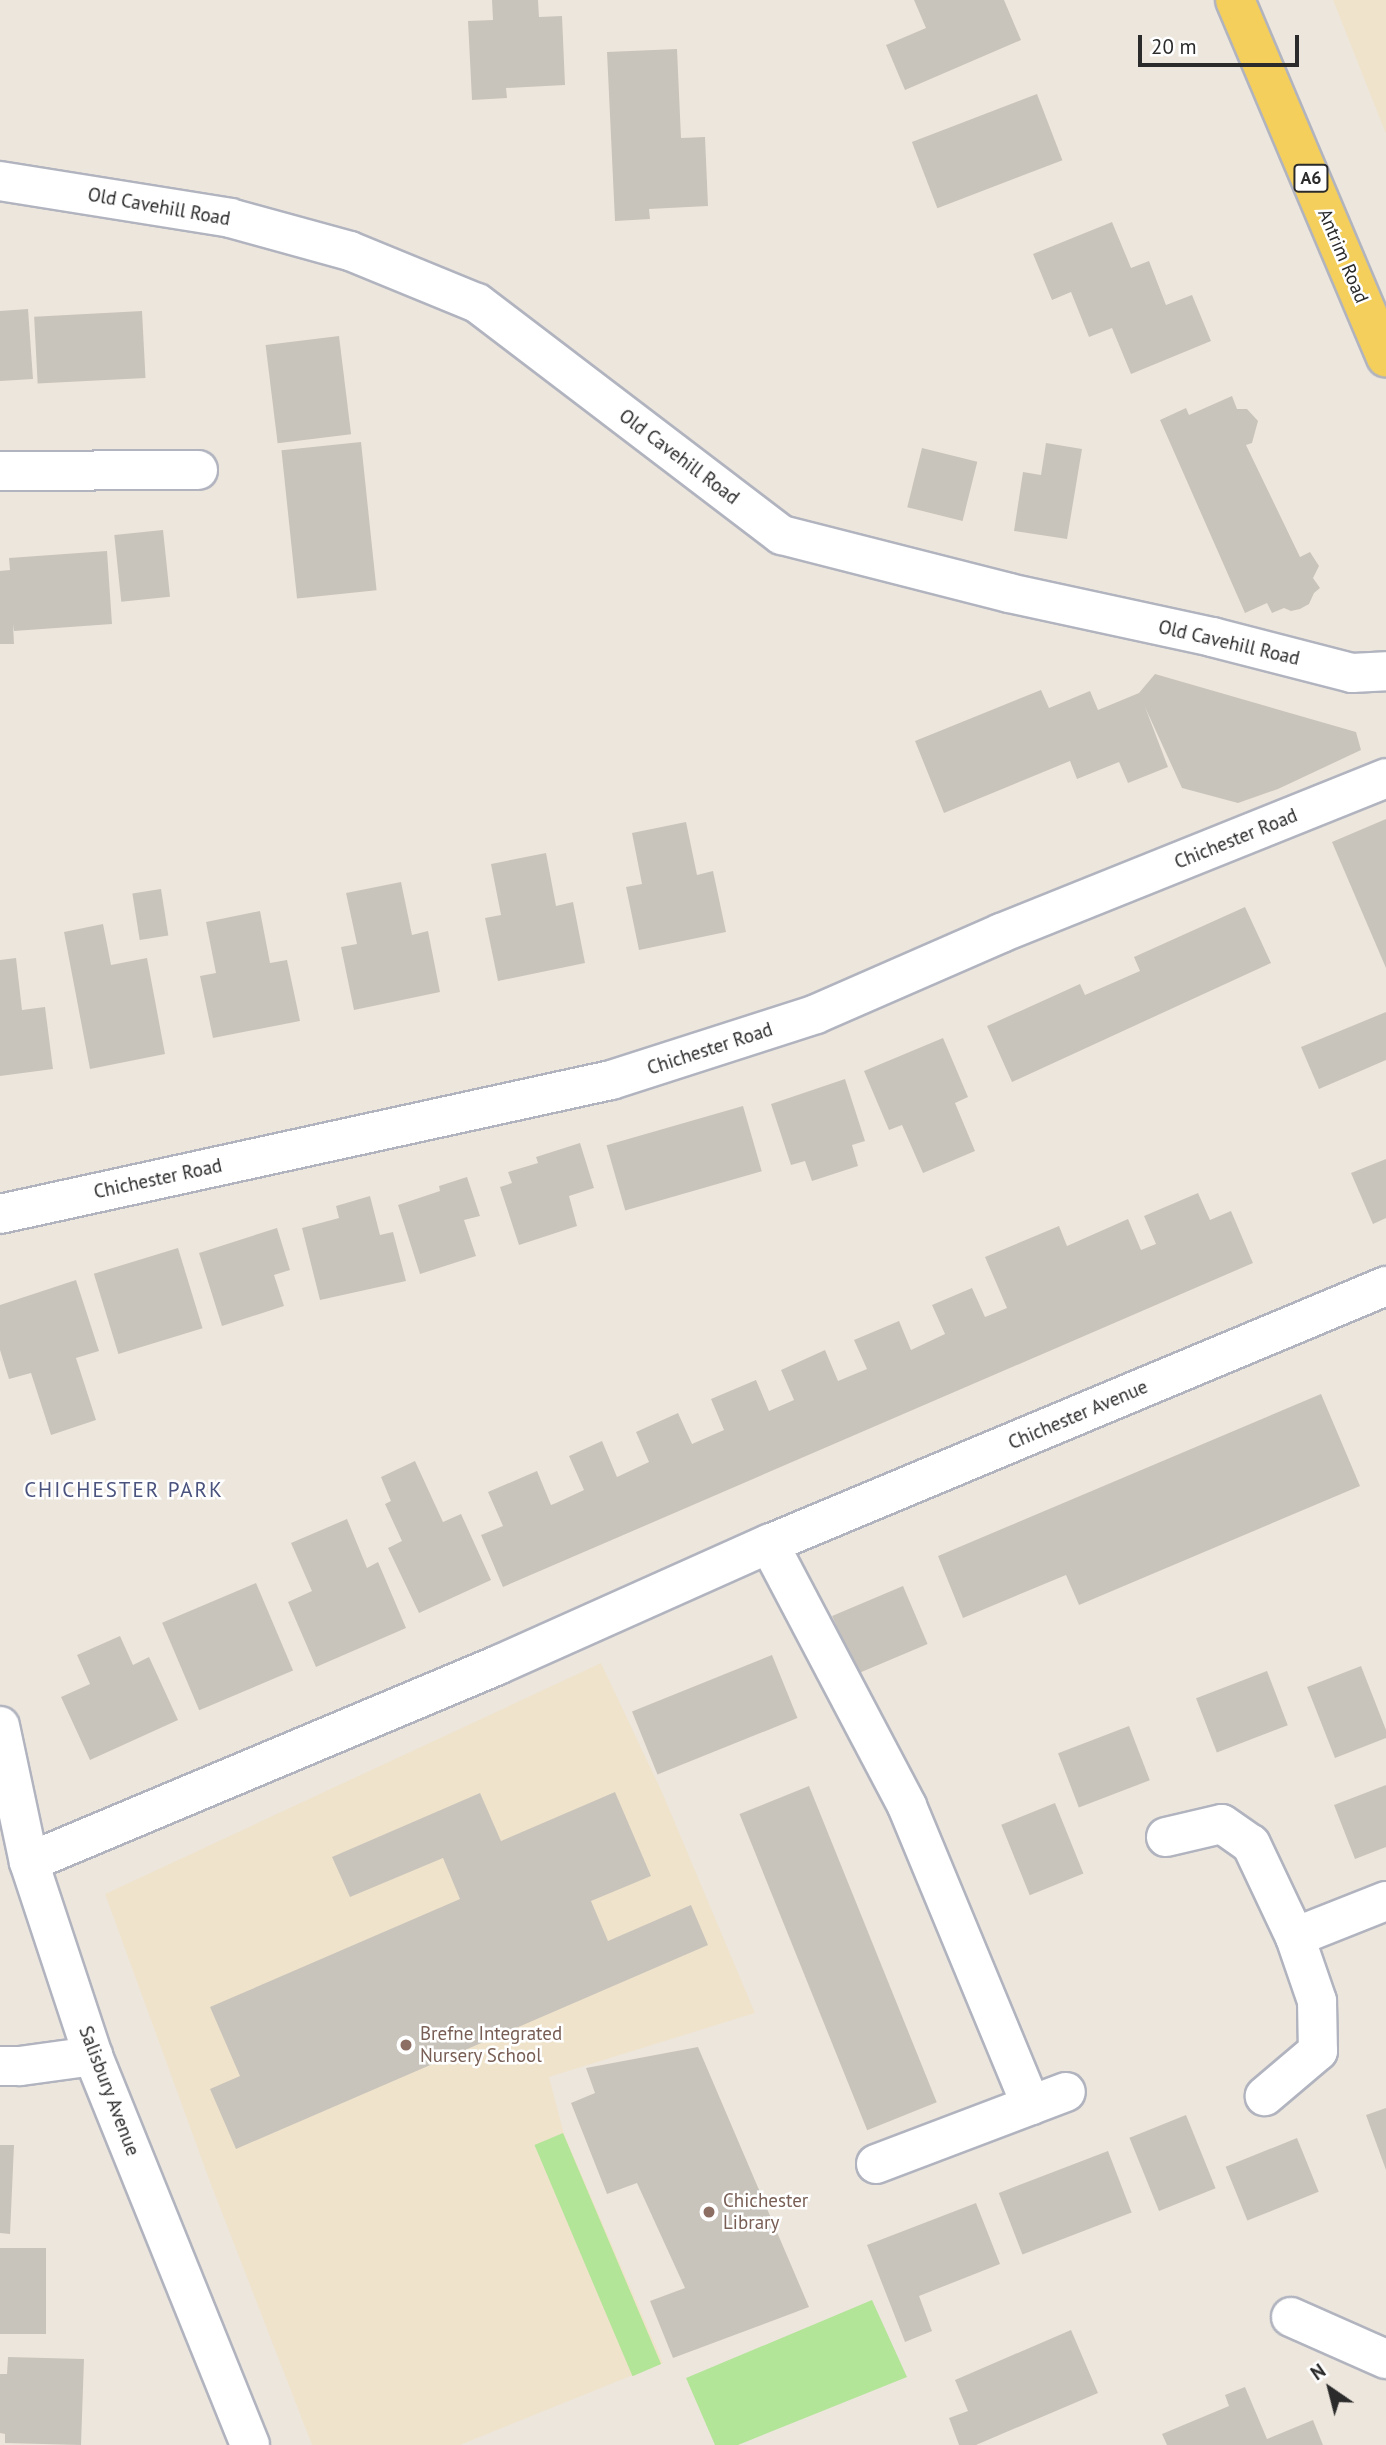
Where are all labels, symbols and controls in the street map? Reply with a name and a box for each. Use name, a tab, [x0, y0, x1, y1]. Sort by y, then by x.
scale bar	[1141, 21, 1302, 65]
text: 20 m	[1151, 33, 1197, 60]
road number: A6	[1292, 163, 1330, 192]
street label: Old Cavehill Road	[86, 183, 232, 231]
street label: Antrim Road	[1313, 205, 1373, 307]
street label: Old Cavehill Road	[615, 404, 743, 510]
street label: Old Cavehill Road	[1156, 616, 1302, 670]
street label: Chichester Road	[1171, 804, 1301, 874]
street label: Chichester Road	[644, 1018, 776, 1080]
street label: Chichester Road	[92, 1154, 224, 1204]
street label: Chichester Avenue	[1005, 1375, 1151, 1455]
district label: CHICHESTER PARK	[26, 1477, 222, 1503]
street label: Salisbury Avenue	[74, 2022, 144, 2160]
place label: Brefne Integrated Nursery School	[420, 2023, 562, 2067]
marker: Brefne Integrated Nursery School	[398, 2037, 414, 2053]
place label: Chichester Library	[723, 2190, 808, 2234]
marker: Chichester Library	[701, 2204, 717, 2220]
north arrow	[1295, 2354, 1365, 2424]
text: N	[1306, 2358, 1330, 2385]

